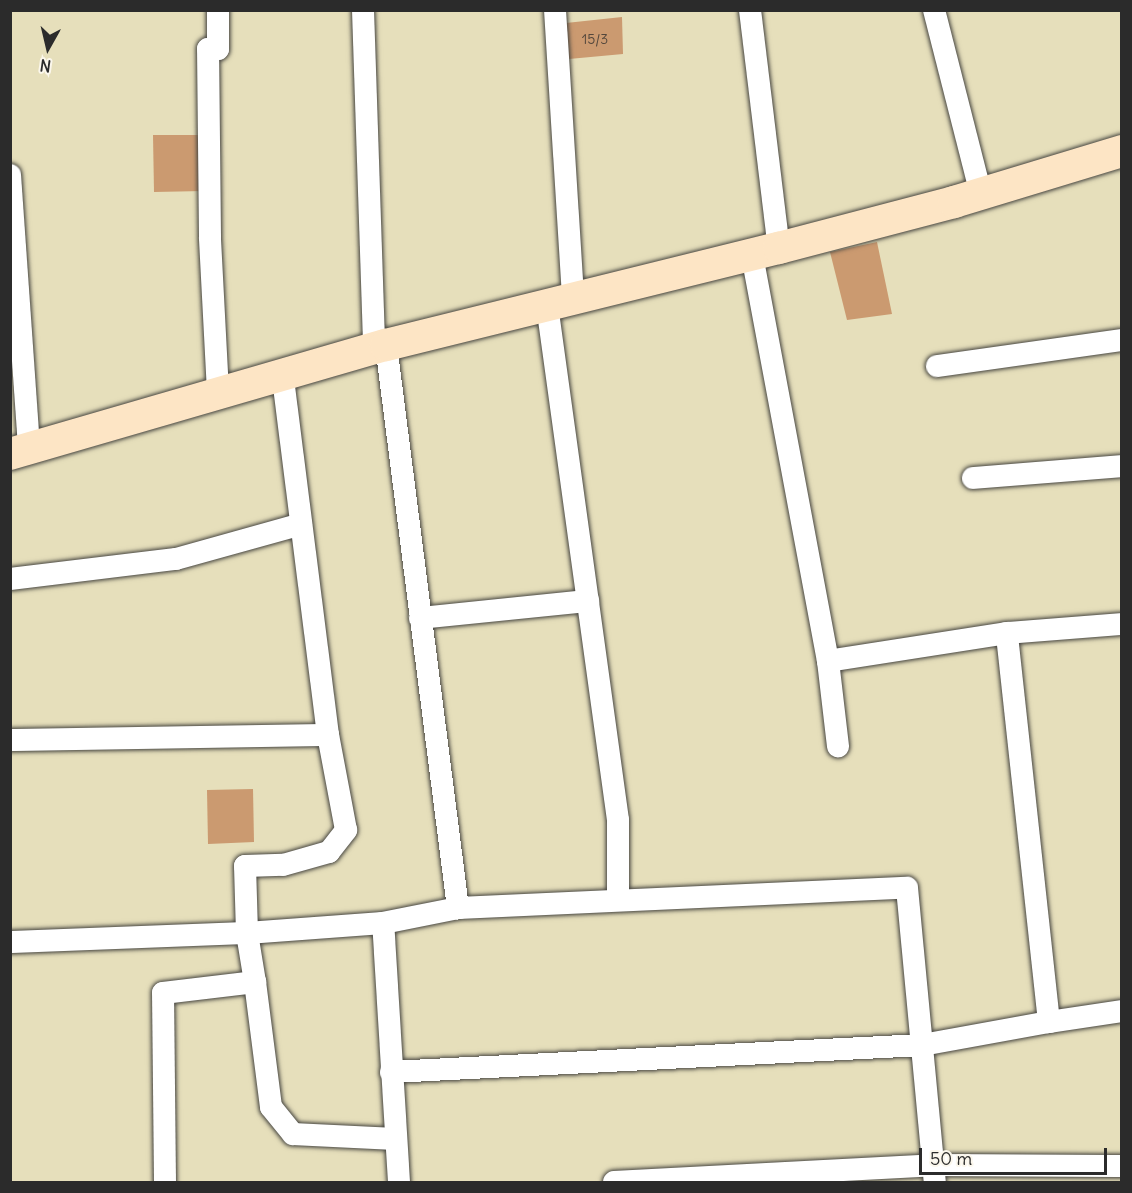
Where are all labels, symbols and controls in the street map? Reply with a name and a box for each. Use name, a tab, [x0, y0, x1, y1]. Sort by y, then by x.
north arrow	[18, 18, 78, 78]
house number: 15/3	[582, 31, 608, 47]
text: N	[39, 55, 52, 76]
scale bar	[922, 1136, 1110, 1174]
text: 50 m	[930, 1147, 972, 1170]

